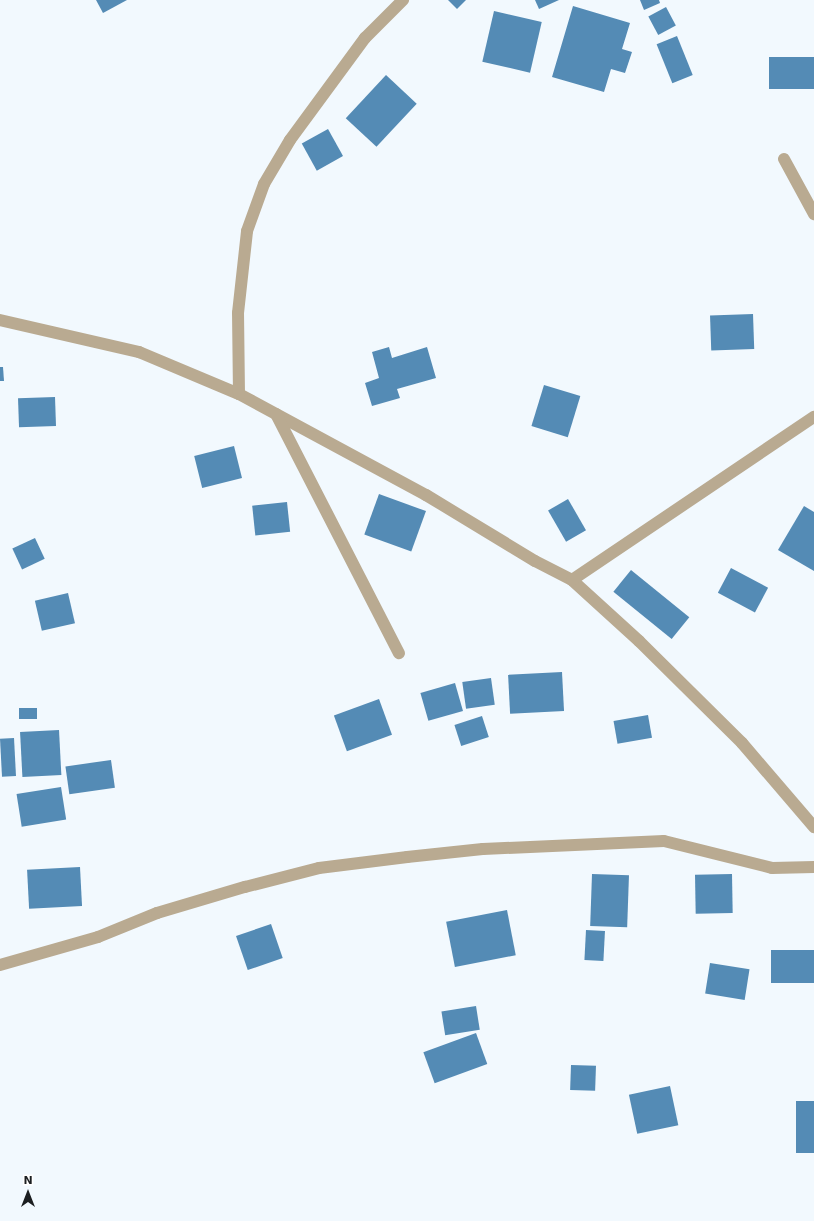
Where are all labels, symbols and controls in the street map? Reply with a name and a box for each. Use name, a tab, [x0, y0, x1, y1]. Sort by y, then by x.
north arrow	[8, 1173, 48, 1213]
text: N	[23, 1174, 33, 1187]

